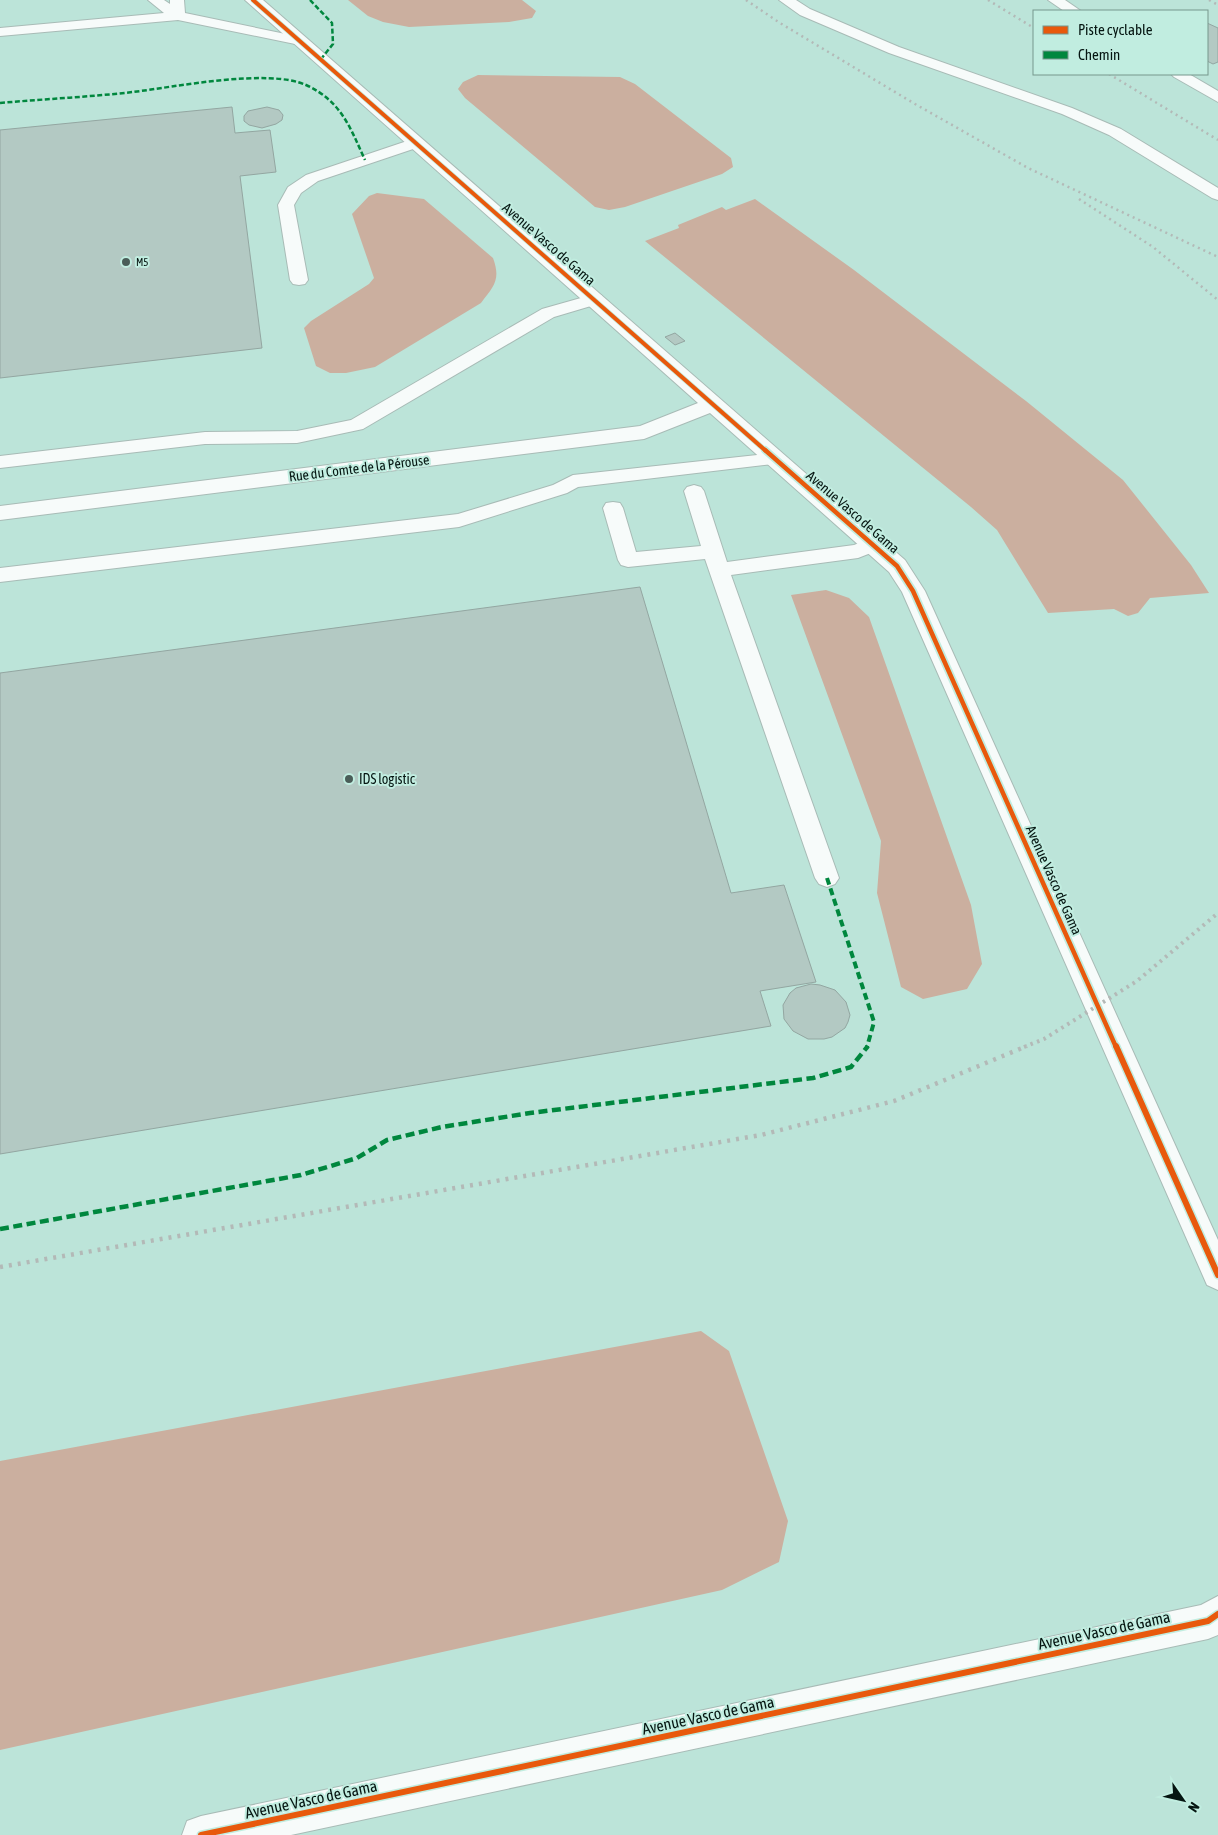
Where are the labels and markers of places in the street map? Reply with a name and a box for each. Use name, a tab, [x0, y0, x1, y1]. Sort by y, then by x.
marker: M5	[120, 256, 132, 268]
place label: M5	[136, 256, 149, 268]
place label: IDS logistic	[359, 771, 416, 787]
marker: IDS logistic	[343, 773, 355, 785]

